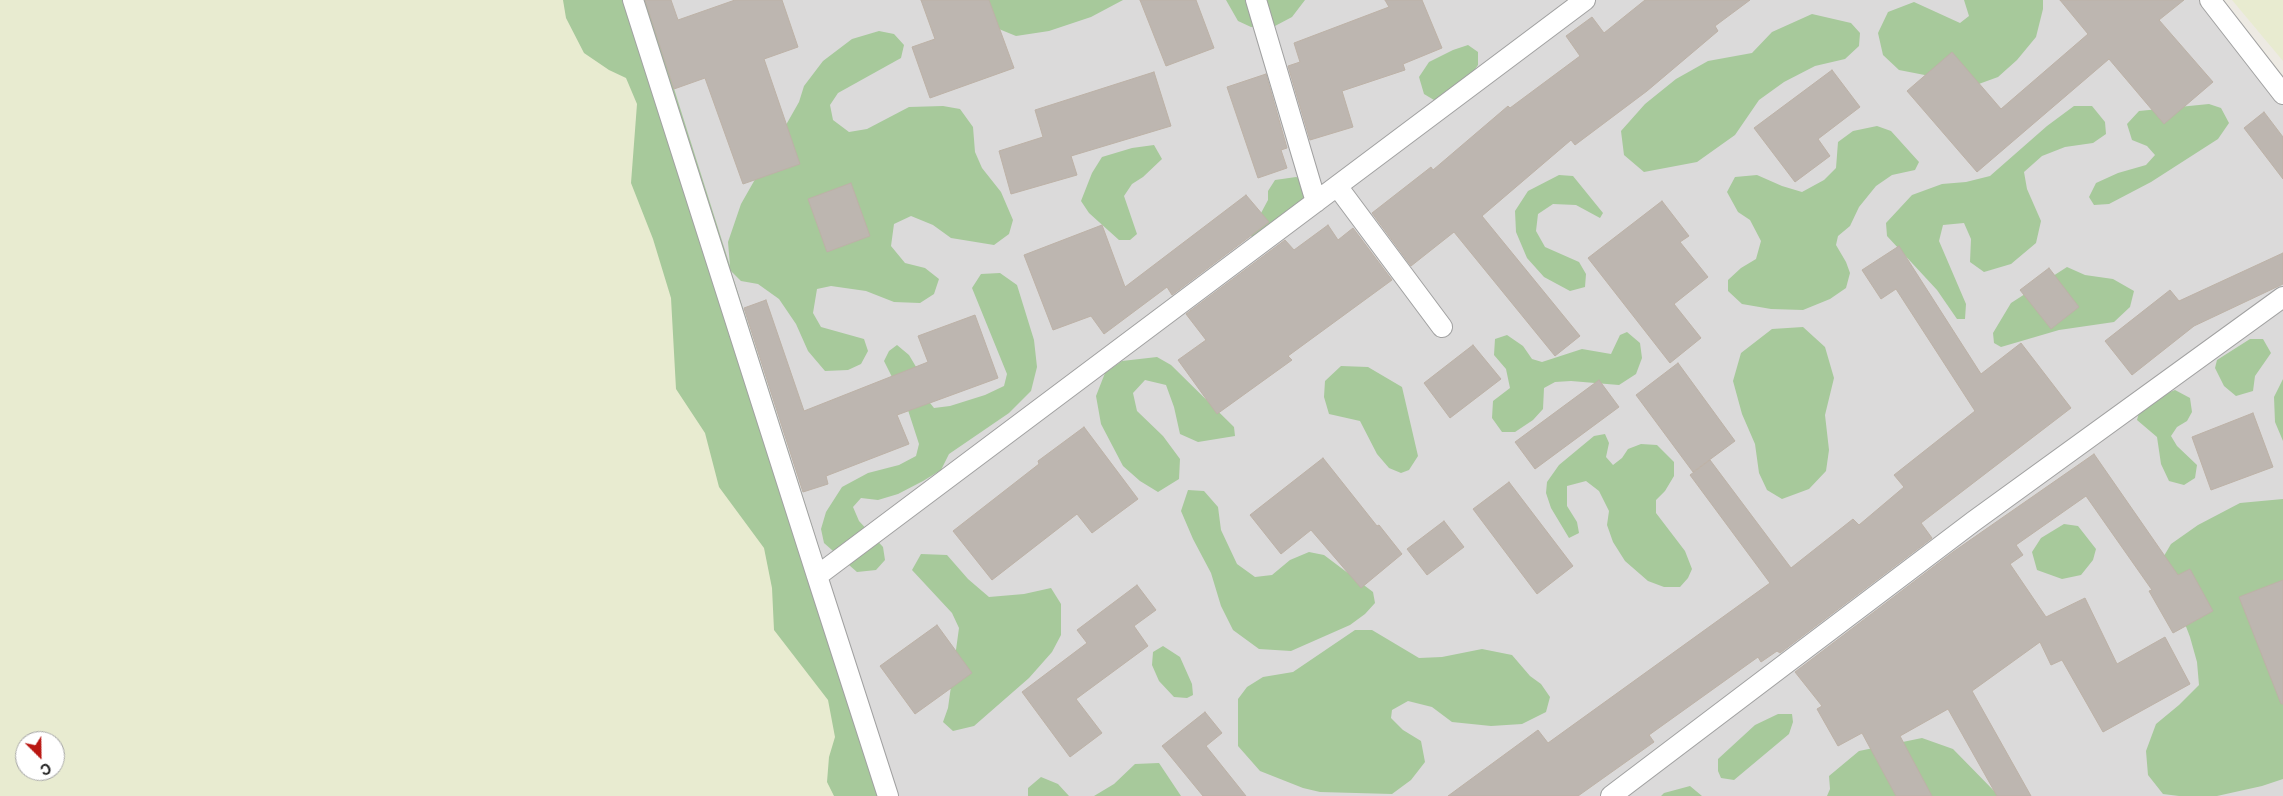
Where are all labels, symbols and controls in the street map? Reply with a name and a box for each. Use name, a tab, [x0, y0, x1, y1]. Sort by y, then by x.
north arrow	[15, 731, 65, 781]
text: С	[38, 759, 54, 779]

